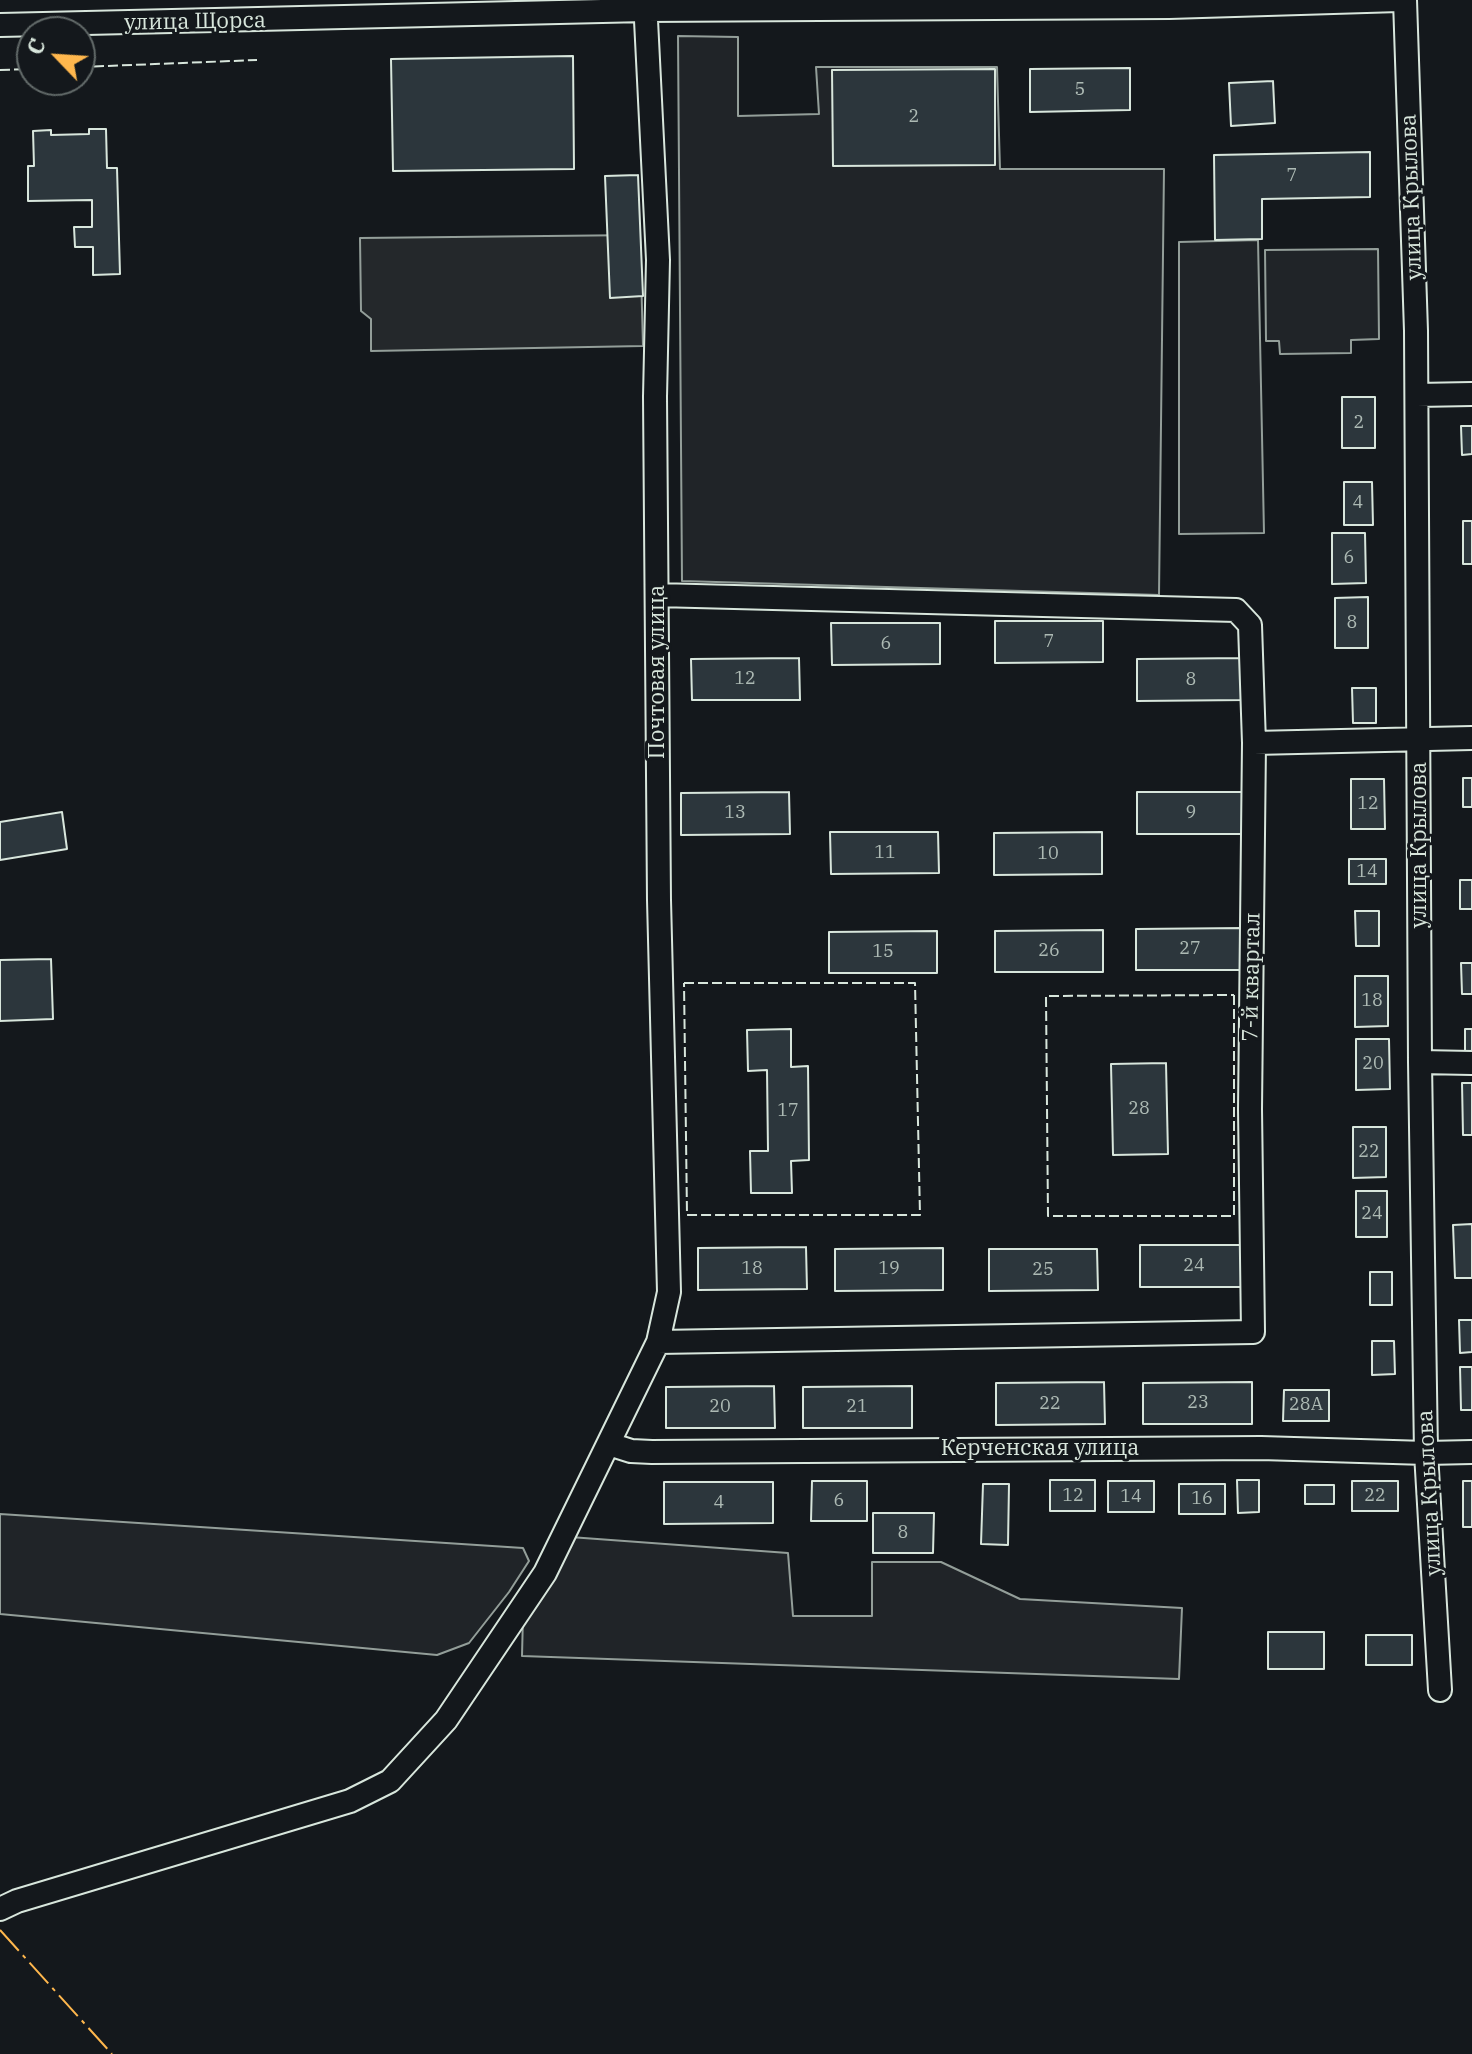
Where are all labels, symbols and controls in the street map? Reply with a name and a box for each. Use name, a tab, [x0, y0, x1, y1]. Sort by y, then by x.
street label: улица Щорса	[124, 8, 266, 36]
north arrow	[16, 16, 96, 96]
text: С	[19, 34, 52, 59]
house number: 5	[1075, 79, 1085, 101]
house number: 2	[909, 106, 919, 128]
street label: улица Крылова	[1396, 113, 1428, 281]
house number: 7	[1287, 165, 1297, 187]
house number: 2	[1354, 412, 1364, 434]
house number: 4	[1353, 492, 1363, 514]
house number: 6	[1344, 547, 1354, 569]
street label: Почтовая улица	[645, 585, 671, 759]
house number: 8	[1347, 612, 1357, 634]
house number: 7	[1044, 631, 1054, 653]
house number: 6	[881, 633, 891, 655]
house number: 12	[734, 668, 756, 690]
house number: 8	[1186, 669, 1196, 691]
street label: улица Крылова	[1407, 762, 1433, 928]
house number: 12	[1357, 793, 1379, 815]
house number: 13	[724, 802, 746, 824]
house number: 9	[1186, 802, 1196, 824]
house number: 11	[874, 842, 896, 864]
house number: 10	[1037, 843, 1059, 865]
house number: 14	[1356, 861, 1378, 883]
street label: 7-й квартал	[1238, 912, 1266, 1042]
house number: 27	[1179, 938, 1201, 960]
house number: 26	[1038, 940, 1060, 962]
house number: 15	[872, 941, 894, 963]
house number: 18	[1361, 990, 1383, 1012]
house number: 20	[1362, 1053, 1384, 1075]
house number: 28	[1128, 1098, 1150, 1120]
house number: 17	[777, 1100, 799, 1122]
house number: 22	[1358, 1141, 1380, 1163]
house number: 24	[1361, 1203, 1383, 1225]
house number: 24	[1183, 1255, 1205, 1277]
house number: 18	[741, 1258, 763, 1280]
house number: 19	[878, 1258, 900, 1280]
house number: 25	[1032, 1259, 1054, 1281]
house number: 23	[1187, 1392, 1209, 1414]
house number: 22	[1039, 1393, 1061, 1415]
house number: 28А	[1289, 1394, 1323, 1416]
house number: 20	[709, 1396, 731, 1418]
house number: 21	[846, 1396, 868, 1418]
street label: улица Крылова	[1412, 1409, 1448, 1577]
street label: Керченская улица	[941, 1436, 1139, 1462]
house number: 12	[1062, 1485, 1084, 1507]
house number: 22	[1364, 1485, 1386, 1507]
house number: 14	[1120, 1486, 1142, 1508]
house number: 16	[1191, 1488, 1213, 1510]
house number: 6	[834, 1490, 844, 1512]
house number: 4	[714, 1492, 724, 1514]
house number: 8	[898, 1522, 908, 1544]

